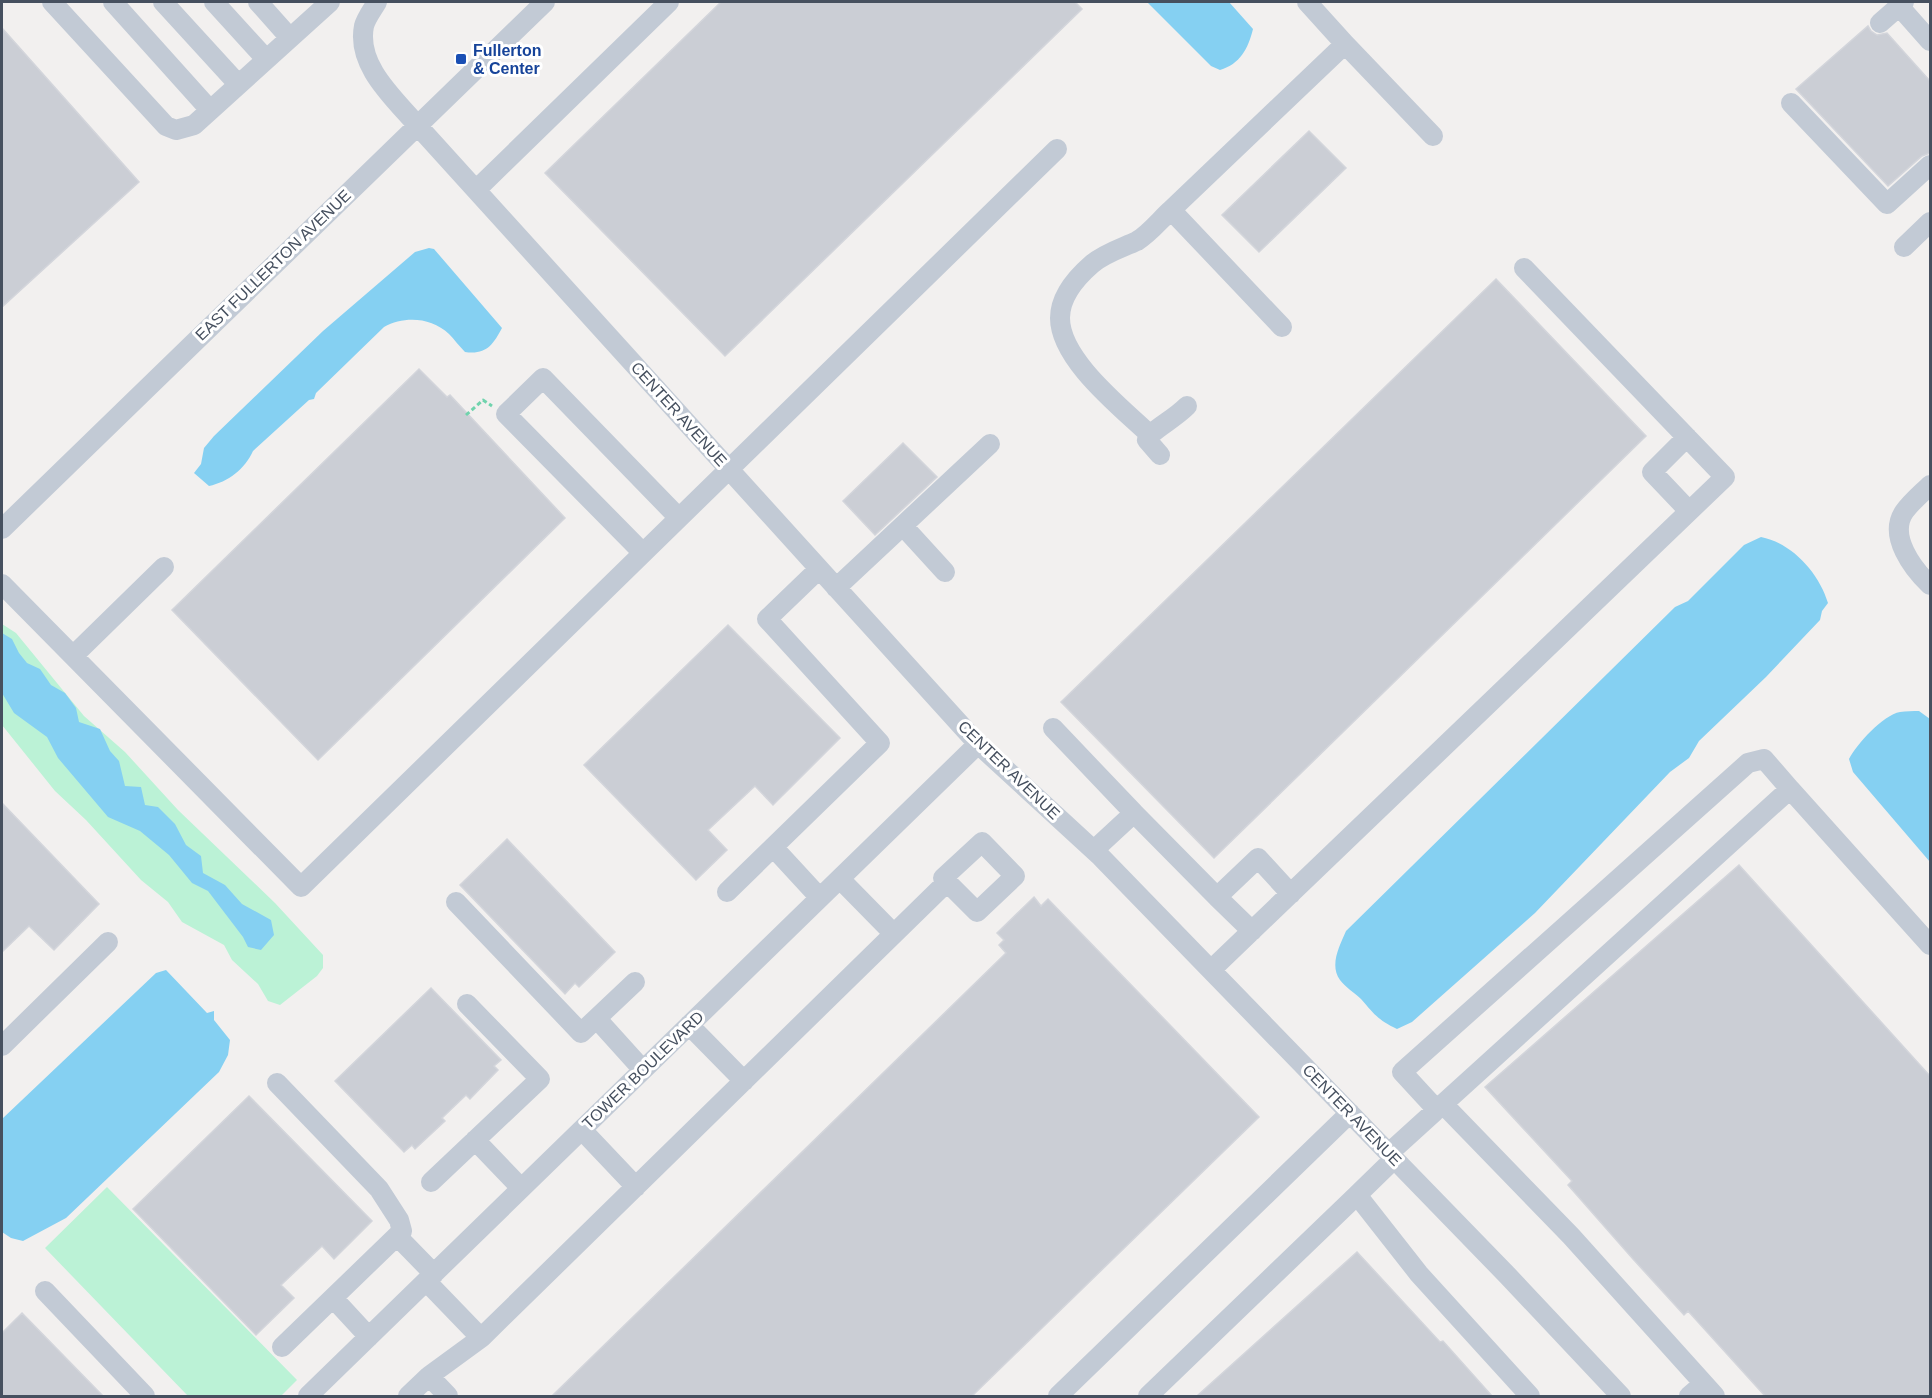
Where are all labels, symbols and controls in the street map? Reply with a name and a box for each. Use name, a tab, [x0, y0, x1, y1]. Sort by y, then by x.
place label: Fullerton & Center	[473, 42, 541, 77]
marker: Fullerton & Center	[454, 52, 468, 66]
street label: EAST FULLERTON AVENUE	[192, 186, 354, 344]
street label: CENTER AVENUE	[628, 359, 730, 469]
street label: CENTER AVENUE	[955, 717, 1063, 823]
street label: TOWER BOULEVARD	[579, 1008, 707, 1132]
street label: CENTER AVENUE	[1299, 1061, 1405, 1169]

